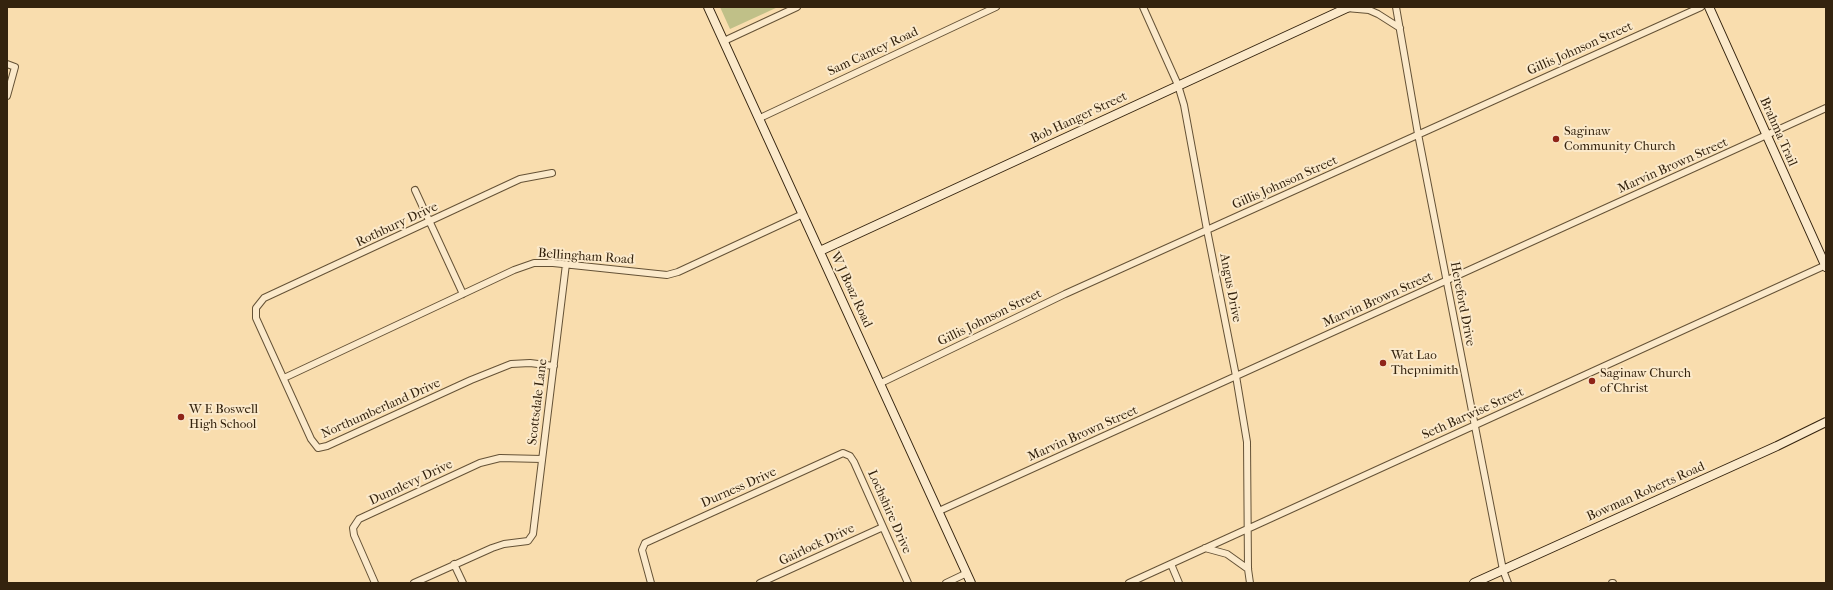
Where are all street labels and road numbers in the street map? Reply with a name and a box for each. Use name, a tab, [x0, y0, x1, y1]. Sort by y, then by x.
street label: Gillis Johnson Street	[1525, 19, 1635, 79]
street label: Sam Cantey Road	[825, 24, 921, 80]
street label: Bob Hanger Street	[1028, 89, 1130, 147]
street label: Brahma Trail	[1756, 95, 1800, 169]
street label: Marvin Brown Street	[1616, 135, 1730, 197]
street label: Gillis Johnson Street	[1230, 153, 1340, 213]
street label: Rothbury Drive	[353, 199, 441, 251]
street label: Bellingham Road	[537, 246, 635, 268]
street label: W J Boaz Road	[827, 250, 875, 330]
street label: Angus Drive	[1216, 252, 1244, 324]
street label: Hereford Drive	[1446, 260, 1478, 348]
street label: Marvin Brown Street	[1321, 269, 1435, 331]
street label: Gillis Johnson Street	[936, 286, 1044, 350]
street label: Scottsdale Lane	[525, 358, 551, 446]
street label: Northumberland Drive	[319, 376, 443, 442]
street label: Seth Barwise Street	[1420, 385, 1526, 443]
street label: Marvin Brown Street	[1026, 403, 1140, 465]
street label: Dunnlevy Drive	[367, 457, 455, 509]
street label: Bowman Roberts Road	[1585, 459, 1707, 525]
street label: Durness Drive	[699, 464, 779, 512]
street label: Lochshire Drive	[864, 468, 914, 556]
street label: Gairlock Drive	[777, 521, 857, 569]

